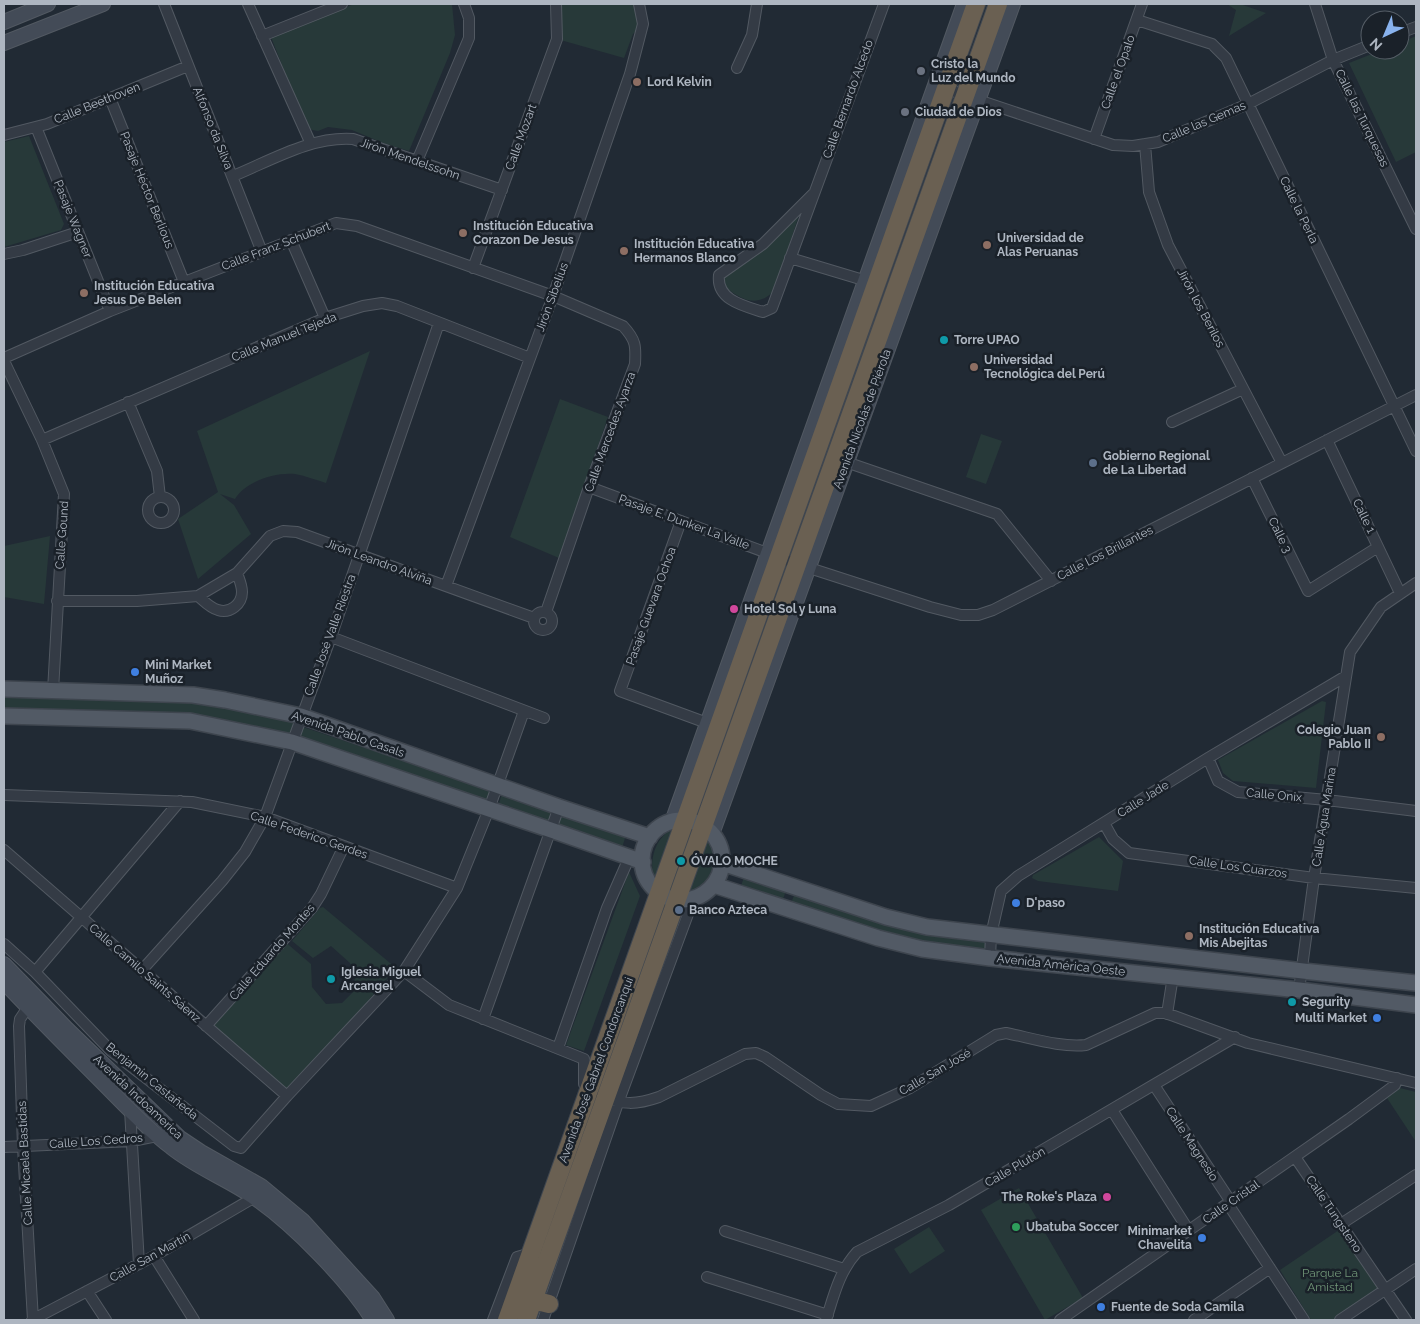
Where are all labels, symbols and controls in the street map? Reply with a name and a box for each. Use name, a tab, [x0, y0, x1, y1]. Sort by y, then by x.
north arrow	[1360, 10, 1410, 60]
street label: Calle el Opalo	[1098, 33, 1138, 111]
text: N	[1367, 35, 1385, 54]
street label: Calle Bernardo Alcedo	[820, 38, 876, 160]
place label: Cristo la Luz del Mundo	[931, 57, 1016, 85]
marker: Cristo la Luz del Mundo	[915, 65, 927, 77]
street label: Calle las Turquesas	[1332, 67, 1392, 169]
place label: Lord Kelvin	[647, 75, 712, 89]
marker: Lord Kelvin	[631, 76, 643, 88]
street label: Calle Beethoven	[52, 79, 142, 127]
street label: Alfonso da Silva	[190, 85, 236, 171]
street label: Calle las Gemas	[1160, 98, 1248, 146]
street label: Calle Mozart	[503, 102, 539, 172]
place label: Ciudad de Dios	[915, 105, 1002, 119]
marker: Ciudad de Dios	[899, 106, 911, 118]
street label: Pasaje Héctor Berlious	[117, 130, 177, 251]
street label: Jirón Mendelssohn	[358, 135, 462, 183]
street label: Calle la Perla	[1277, 174, 1321, 246]
street label: Pasaje Wagner	[51, 178, 95, 261]
street label: Calle Franz Schubert	[220, 219, 332, 273]
place label: Institución Educativa Corazon De Jesus	[473, 219, 593, 247]
marker: Institución Educativa Corazon De Jesus	[457, 227, 469, 239]
place label: Universidad de Alas Peruanas	[997, 231, 1084, 259]
place label: Institución Educativa Hermanos Blanco	[634, 237, 754, 265]
marker: Universidad de Alas Peruanas	[981, 239, 993, 251]
marker: Institución Educativa Hermanos Blanco	[618, 245, 630, 257]
street label: Jirón Sibelius	[533, 260, 571, 334]
street label: Jirón los Berilos	[1174, 266, 1228, 350]
place label: Institución Educativa Jesus De Belen	[94, 279, 214, 307]
marker: Institución Educativa Jesus De Belen	[78, 287, 90, 299]
street label: Calle Manuel Tejeda	[229, 310, 339, 364]
place label: Torre UPAO	[954, 333, 1019, 347]
marker: Torre UPAO	[938, 334, 950, 346]
street label: Avenida Nicolás de Piérola	[830, 347, 894, 491]
place label: Universidad Tecnológica del Perú	[984, 353, 1105, 381]
marker: Universidad Tecnológica del Perú	[968, 361, 980, 373]
street label: Calle Mercedes Ayarza	[582, 370, 638, 494]
place label: Gobierno Regional de La Libertad	[1103, 449, 1210, 477]
marker: Gobierno Regional de La Libertad	[1087, 457, 1099, 469]
street label: Pasaje E. Dunker La Valle	[617, 492, 751, 552]
street label: Calle 1	[1350, 497, 1378, 535]
street label: Calle Gound	[53, 500, 71, 570]
street label: Calle 3	[1265, 515, 1295, 555]
street label: Calle Los Brillantes	[1055, 523, 1156, 583]
street label: Jirón Leandro Alviña	[324, 536, 434, 588]
street label: Pasaje Guevara Ochoa	[623, 545, 679, 667]
street label: Calle José Valle Riestra	[302, 572, 358, 698]
place label: Hotel Sol y Luna	[744, 602, 837, 616]
marker: Hotel Sol y Luna	[728, 603, 740, 615]
place label: Mini Market Muñoz	[145, 658, 212, 686]
marker: Mini Market Muñoz	[129, 666, 141, 678]
street label: Avenida Pablo Casals	[290, 708, 407, 760]
place label: Colegio Juan Pablo II	[1297, 723, 1371, 751]
marker: Colegio Juan Pablo II	[1375, 731, 1387, 743]
street label: Calle Agua Marina	[1309, 766, 1339, 868]
street label: Calle Jade	[1115, 778, 1171, 820]
street label: Calle Onix	[1245, 786, 1303, 804]
street label: Calle Federico Gerdes	[248, 808, 370, 862]
place label: ÓVALO MOCHE	[691, 853, 778, 868]
street label: Calle Los Cuarzos	[1188, 853, 1288, 881]
marker: ÓVALO MOCHE	[675, 855, 687, 867]
place label: D'paso	[1026, 896, 1065, 910]
marker: D'paso	[1010, 897, 1022, 909]
street label: Calle Eduardo Montes	[226, 901, 318, 1003]
place label: Banco Azteca	[689, 903, 767, 917]
marker: Banco Azteca	[673, 904, 685, 916]
street label: Calle Camilo Saints Sáenz	[86, 921, 204, 1025]
place label: Institución Educativa Mis Abejitas	[1199, 922, 1319, 950]
marker: Institución Educativa Mis Abejitas	[1183, 930, 1195, 942]
street label: Avenida América Oeste	[996, 951, 1126, 979]
place label: Iglesia Miguel Arcangel	[341, 965, 421, 993]
marker: Iglesia Miguel Arcangel	[325, 973, 337, 985]
street label: Avenida José Gabriel Condorcanqui	[556, 975, 636, 1165]
place label: Segurity	[1302, 995, 1351, 1009]
marker: Segurity	[1286, 996, 1298, 1008]
place label: Multi Market	[1295, 1011, 1367, 1025]
marker: Multi Market	[1371, 1012, 1383, 1024]
street label: Benjamin Castañeda	[103, 1040, 201, 1122]
street label: Calle San José	[897, 1046, 973, 1098]
street label: Avenida Indoamerica	[91, 1052, 185, 1142]
street label: Calle Micaela Bastidas	[15, 1100, 35, 1225]
street label: Calle Magnesio	[1163, 1104, 1221, 1184]
street label: Calle Los Cedros	[49, 1131, 144, 1151]
street label: Calle Plutón	[982, 1144, 1048, 1190]
street label: Calle Tungsteno	[1303, 1173, 1365, 1255]
street label: Calle Cristal	[1200, 1177, 1263, 1227]
place label: The Roke's Plaza	[1001, 1190, 1097, 1204]
marker: The Roke's Plaza	[1101, 1191, 1113, 1203]
place label: Ubatuba Soccer	[1026, 1220, 1119, 1234]
marker: Ubatuba Soccer	[1010, 1221, 1022, 1233]
place label: Minimarket Chavelita	[1127, 1224, 1192, 1252]
street label: Calle San Martín	[107, 1229, 193, 1285]
marker: Minimarket Chavelita	[1196, 1232, 1208, 1244]
park label: Parque La Amistad	[1302, 1266, 1358, 1294]
place label: Fuente de Soda Camila	[1111, 1300, 1244, 1314]
marker: Fuente de Soda Camila	[1095, 1301, 1107, 1313]

